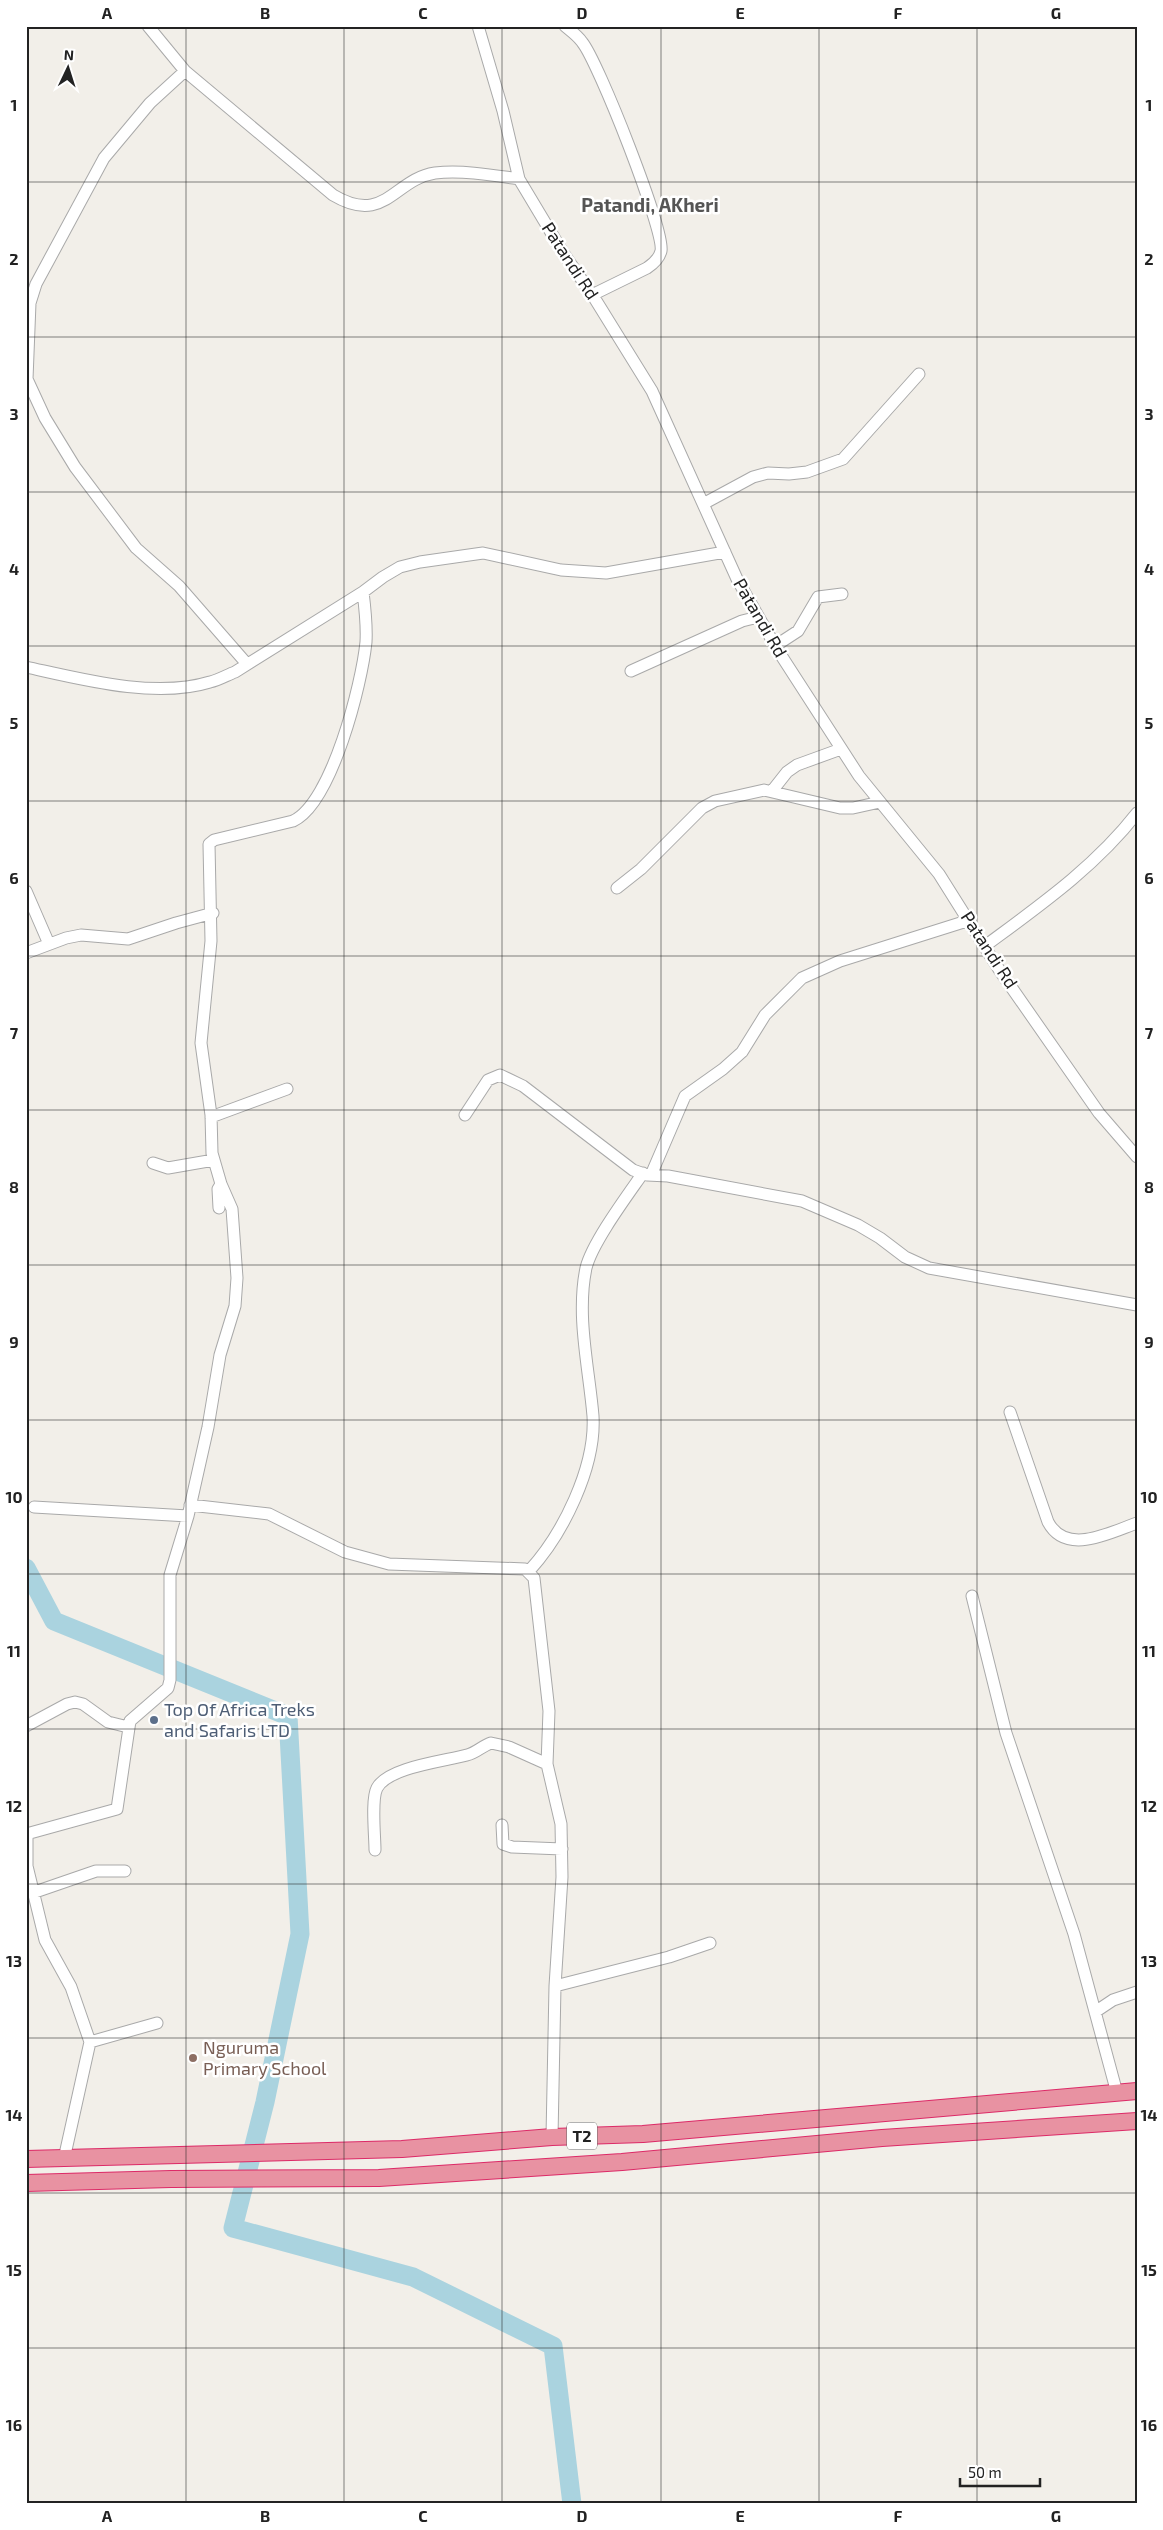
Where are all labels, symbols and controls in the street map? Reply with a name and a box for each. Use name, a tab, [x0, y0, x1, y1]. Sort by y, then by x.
text: A	[102, 3, 113, 22]
text: B	[260, 3, 270, 22]
text: C	[418, 3, 428, 22]
text: D	[577, 3, 588, 22]
text: E	[735, 3, 745, 22]
text: F	[894, 3, 903, 22]
text: G	[1051, 3, 1061, 22]
north arrow	[42, 42, 92, 92]
text: N	[63, 46, 75, 63]
text: 1	[11, 95, 17, 114]
text: 1	[1146, 95, 1152, 114]
district label: Patandi, AKheri	[581, 193, 719, 216]
street label: Patandi Rd	[538, 218, 604, 303]
text: 2	[9, 249, 19, 268]
text: 2	[1144, 249, 1154, 268]
text: 3	[9, 404, 19, 423]
text: 3	[1144, 404, 1154, 423]
text: 4	[9, 559, 19, 578]
text: 4	[1144, 559, 1154, 578]
street label: Patandi Rd	[729, 574, 792, 661]
text: 5	[10, 713, 19, 732]
text: 5	[1145, 713, 1154, 732]
text: 6	[9, 868, 19, 887]
text: 6	[1144, 868, 1154, 887]
street label: Patandi Rd	[957, 907, 1023, 992]
text: 7	[10, 1023, 19, 1042]
text: 7	[1145, 1023, 1154, 1042]
text: 8	[9, 1177, 19, 1196]
text: 8	[1144, 1177, 1154, 1196]
text: 9	[9, 1332, 19, 1351]
text: 9	[1144, 1332, 1154, 1351]
text: 10	[5, 1487, 23, 1506]
text: 10	[1140, 1487, 1158, 1506]
text: 11	[7, 1641, 21, 1660]
text: 11	[1142, 1641, 1156, 1660]
place label: Top Of Africa Treks and Safaris LTD	[164, 1698, 315, 1741]
marker: Top Of Africa Treks and Safaris LTD	[148, 1714, 160, 1726]
text: 12	[6, 1796, 22, 1815]
text: 12	[1141, 1796, 1157, 1815]
text: 13	[6, 1951, 22, 1970]
text: 13	[1141, 1951, 1157, 1970]
place label: Nguruma Primary School	[203, 2036, 327, 2079]
marker: Nguruma Primary School	[187, 2052, 199, 2064]
text: 14	[5, 2105, 23, 2124]
text: 14	[1140, 2105, 1158, 2124]
road number: T2	[567, 2122, 597, 2150]
text: 15	[6, 2260, 22, 2279]
text: 15	[1141, 2260, 1157, 2279]
text: 16	[6, 2415, 22, 2434]
text: 16	[1141, 2415, 1157, 2434]
scale bar	[960, 2455, 1040, 2487]
text: 50 m	[968, 2463, 1002, 2481]
text: A	[102, 2506, 113, 2525]
text: B	[260, 2506, 270, 2525]
text: C	[418, 2506, 428, 2525]
text: D	[577, 2506, 588, 2525]
text: E	[735, 2506, 745, 2525]
text: F	[894, 2506, 903, 2525]
text: G	[1051, 2506, 1061, 2525]

